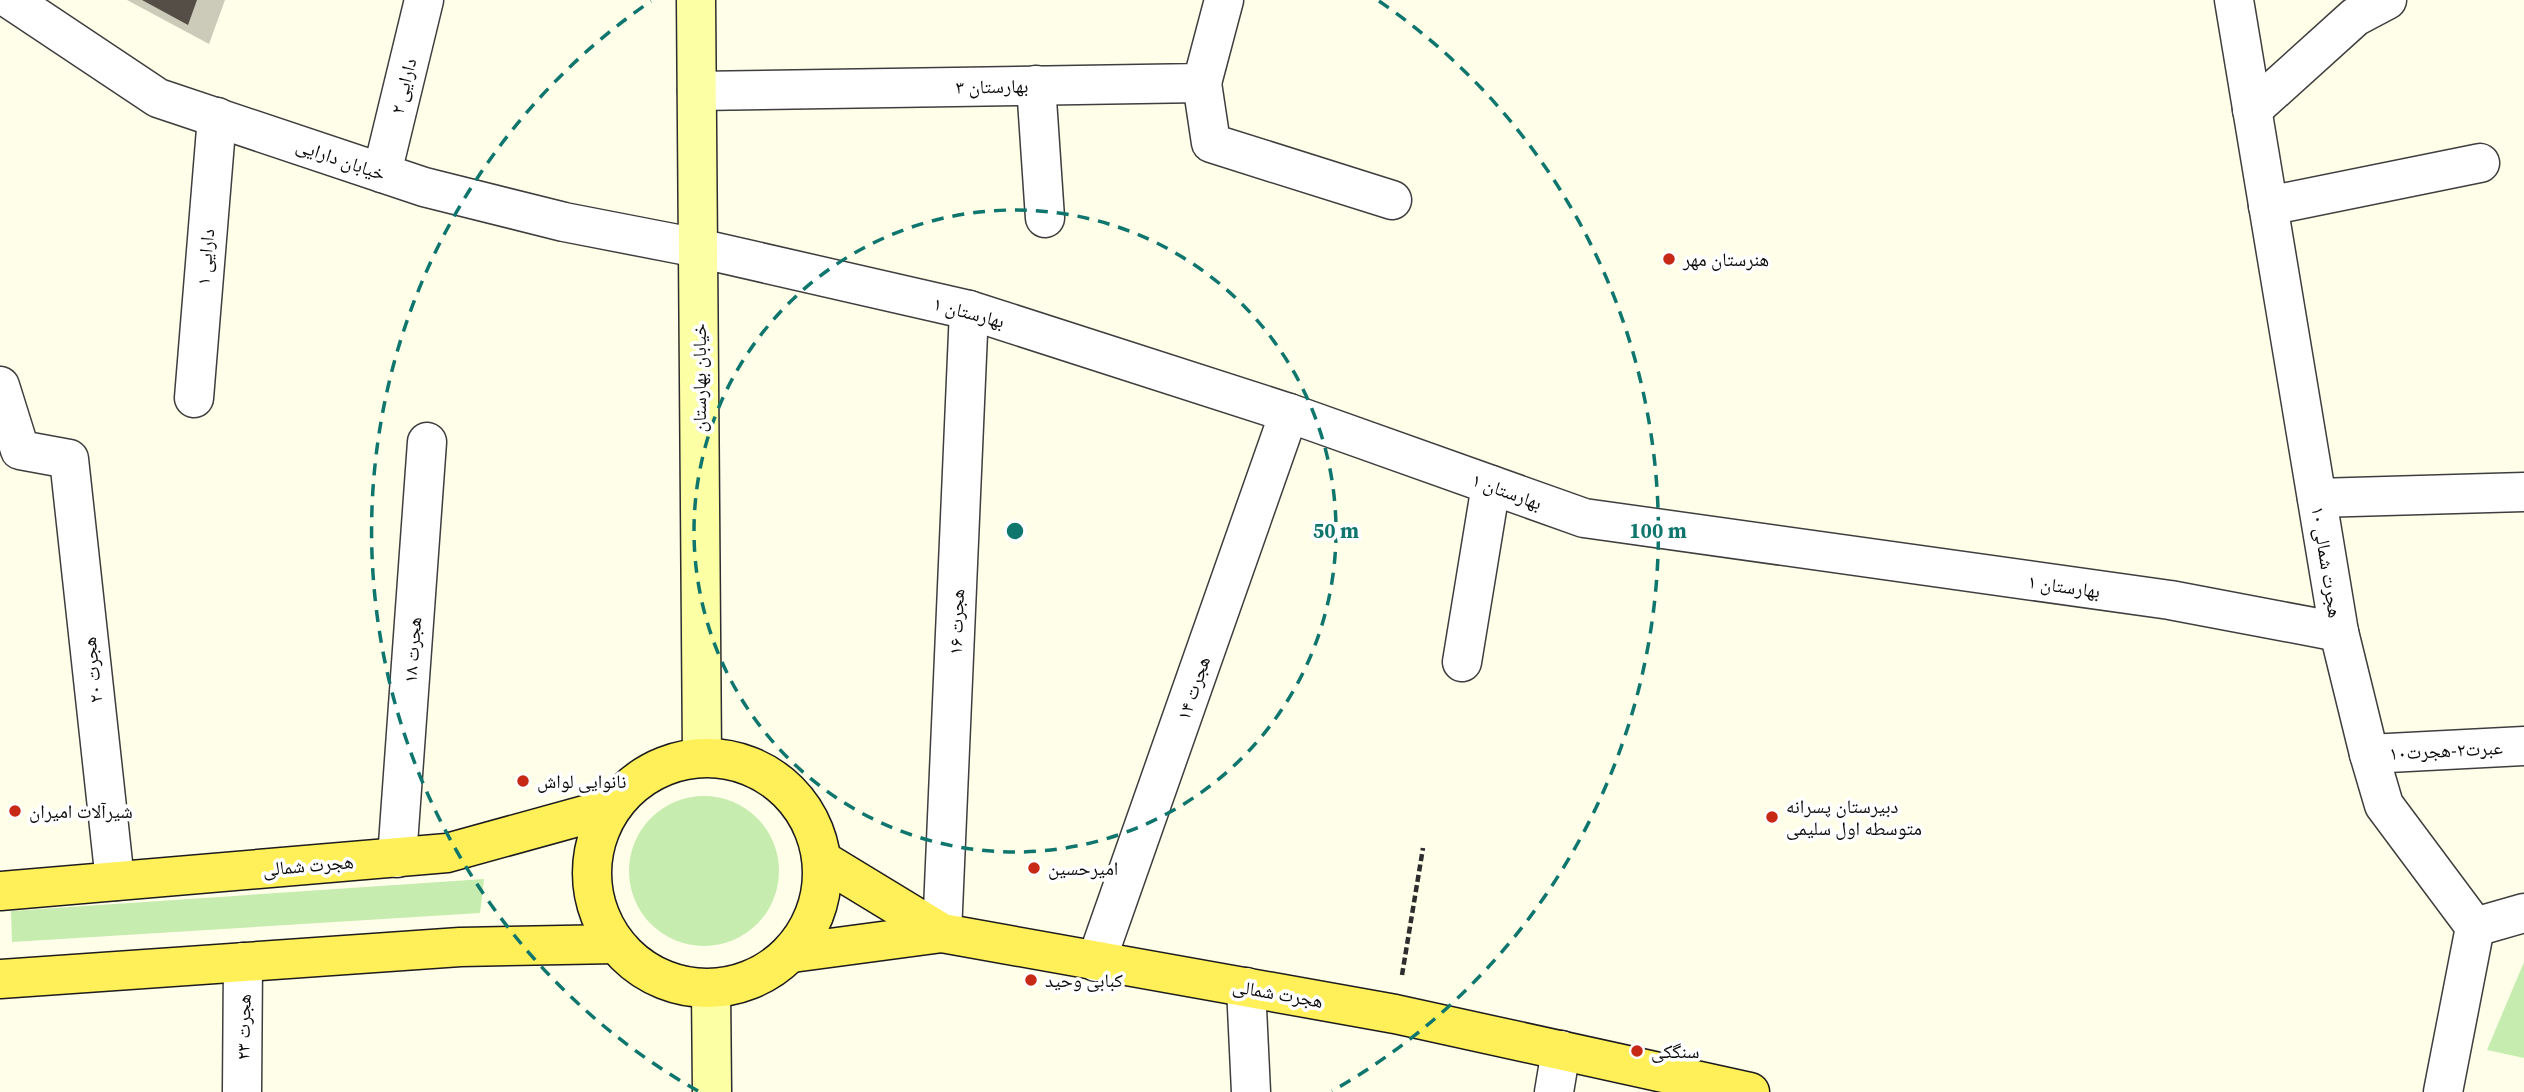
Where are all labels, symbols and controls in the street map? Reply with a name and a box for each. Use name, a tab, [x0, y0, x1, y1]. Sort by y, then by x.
street label: دارایی ۲	[384, 55, 423, 117]
street label: بهارستان ۳	[955, 72, 1029, 100]
street label: خیابان دارایی	[293, 132, 389, 186]
street label: دارایی ۱	[190, 227, 220, 286]
place label: هنرستان مهر	[1682, 246, 1769, 272]
marker: هنرستان مهر	[1661, 251, 1677, 267]
street label: بهارستان ۱	[930, 290, 1008, 334]
street label: خیابان بهارستان	[686, 323, 712, 433]
street label: بهارستان ۱	[1468, 466, 1546, 516]
street label: هجرت شمالی ۱۰	[2305, 504, 2349, 620]
text: 50 m	[1313, 516, 1359, 545]
text: 100 m	[1629, 516, 1687, 545]
centre of rings	[1003, 519, 1027, 543]
street label: بهارستان ۱	[2026, 568, 2102, 604]
street label: هجرت ۱۶	[942, 588, 970, 656]
street label: هجرت ۱۸	[397, 616, 427, 684]
street label: هجرت ۲۰	[76, 636, 108, 704]
street label: هجرت ۱۴	[1170, 652, 1216, 724]
street label: عبرت۲-هجرت۱۰	[2389, 734, 2504, 766]
place label: نانوایی لواش	[537, 768, 626, 794]
marker: نانوایی لواش	[515, 773, 531, 789]
place label: دبیرستان پسرانه متوسطه اول سلیمی	[1786, 793, 1922, 841]
place label: شیرآلات امیران	[29, 798, 133, 824]
marker: شیرآلات امیران	[7, 803, 23, 819]
marker: دبیرستان پسرانه متوسطه اول سلیمی	[1764, 809, 1780, 825]
street label: هجرت شمالی	[261, 848, 355, 882]
place label: امیرحسین	[1048, 855, 1118, 881]
marker: امیرحسین	[1026, 860, 1042, 876]
place label: کبابی وحید	[1045, 967, 1123, 993]
marker: کبابی وحید	[1023, 972, 1039, 988]
street label: هجرت شمالی	[1231, 972, 1325, 1014]
street label: هجرت ۲۳	[229, 994, 257, 1060]
place label: سنگکی	[1651, 1038, 1700, 1064]
marker: سنگکی	[1629, 1043, 1645, 1059]

